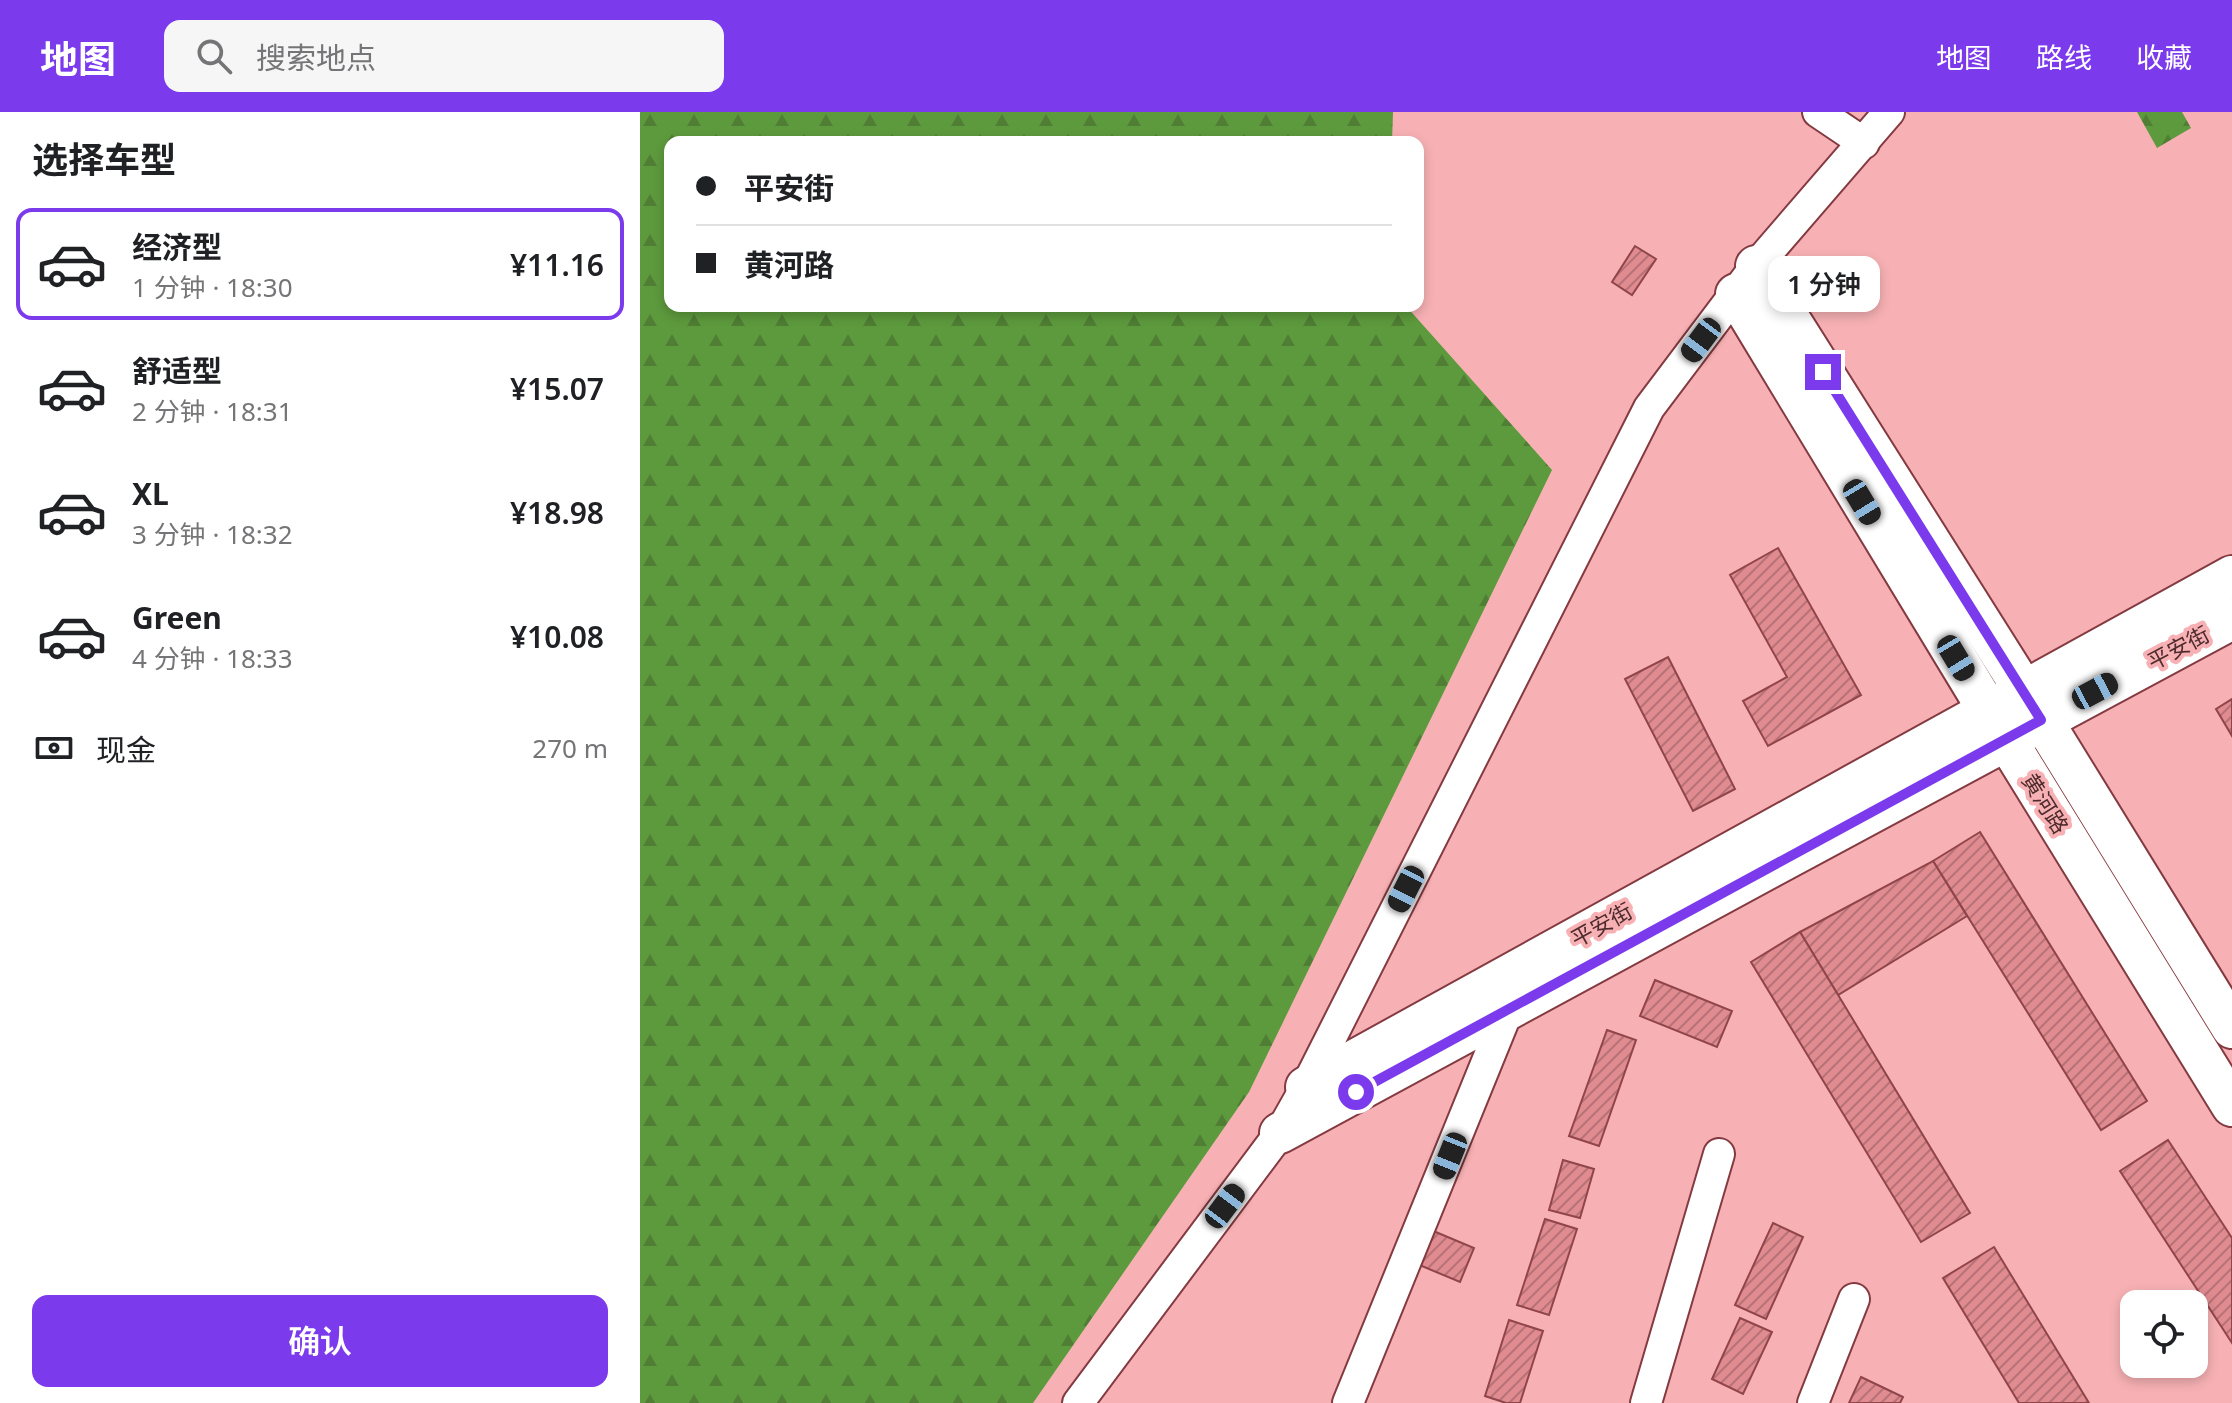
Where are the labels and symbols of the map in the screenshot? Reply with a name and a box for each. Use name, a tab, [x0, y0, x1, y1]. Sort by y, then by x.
callout: 1 分钟	[1767, 256, 1879, 312]
car	[1677, 314, 1725, 366]
route end	[1805, 354, 1841, 390]
car	[1839, 475, 1885, 529]
street label: 平安街	[2142, 618, 2214, 676]
car	[1933, 631, 1979, 685]
car	[2068, 669, 2122, 713]
street label: 黄河路	[2016, 767, 2076, 839]
car	[1384, 862, 1428, 916]
street label: 平安街	[1565, 895, 1637, 953]
route start	[1338, 1074, 1374, 1110]
car	[1430, 1129, 1470, 1183]
car	[1201, 1180, 1249, 1232]

